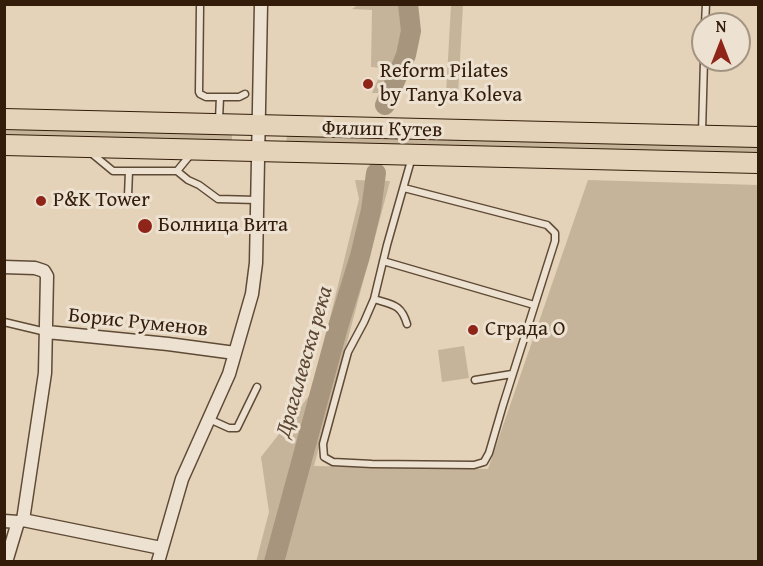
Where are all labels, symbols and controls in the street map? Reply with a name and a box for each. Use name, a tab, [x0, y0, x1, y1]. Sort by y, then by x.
north arrow	[691, 12, 751, 72]
text: N	[716, 14, 726, 38]
place label: Reform Pilates by Tanya Koleva	[380, 59, 522, 109]
marker: Reform Pilates by Tanya Koleva	[361, 77, 375, 91]
street label: Филип Кутев	[322, 116, 442, 144]
place label: P&K Tower	[53, 188, 150, 214]
marker: P&K Tower	[34, 194, 48, 208]
place label: Болница Вита	[158, 213, 288, 239]
marker: Болница Вита	[136, 217, 154, 235]
water label: Драгалевска река	[271, 283, 339, 441]
street label: Борис Руменов	[67, 303, 209, 343]
place label: Сграда О	[485, 317, 565, 343]
marker: Сграда О	[466, 323, 480, 337]

